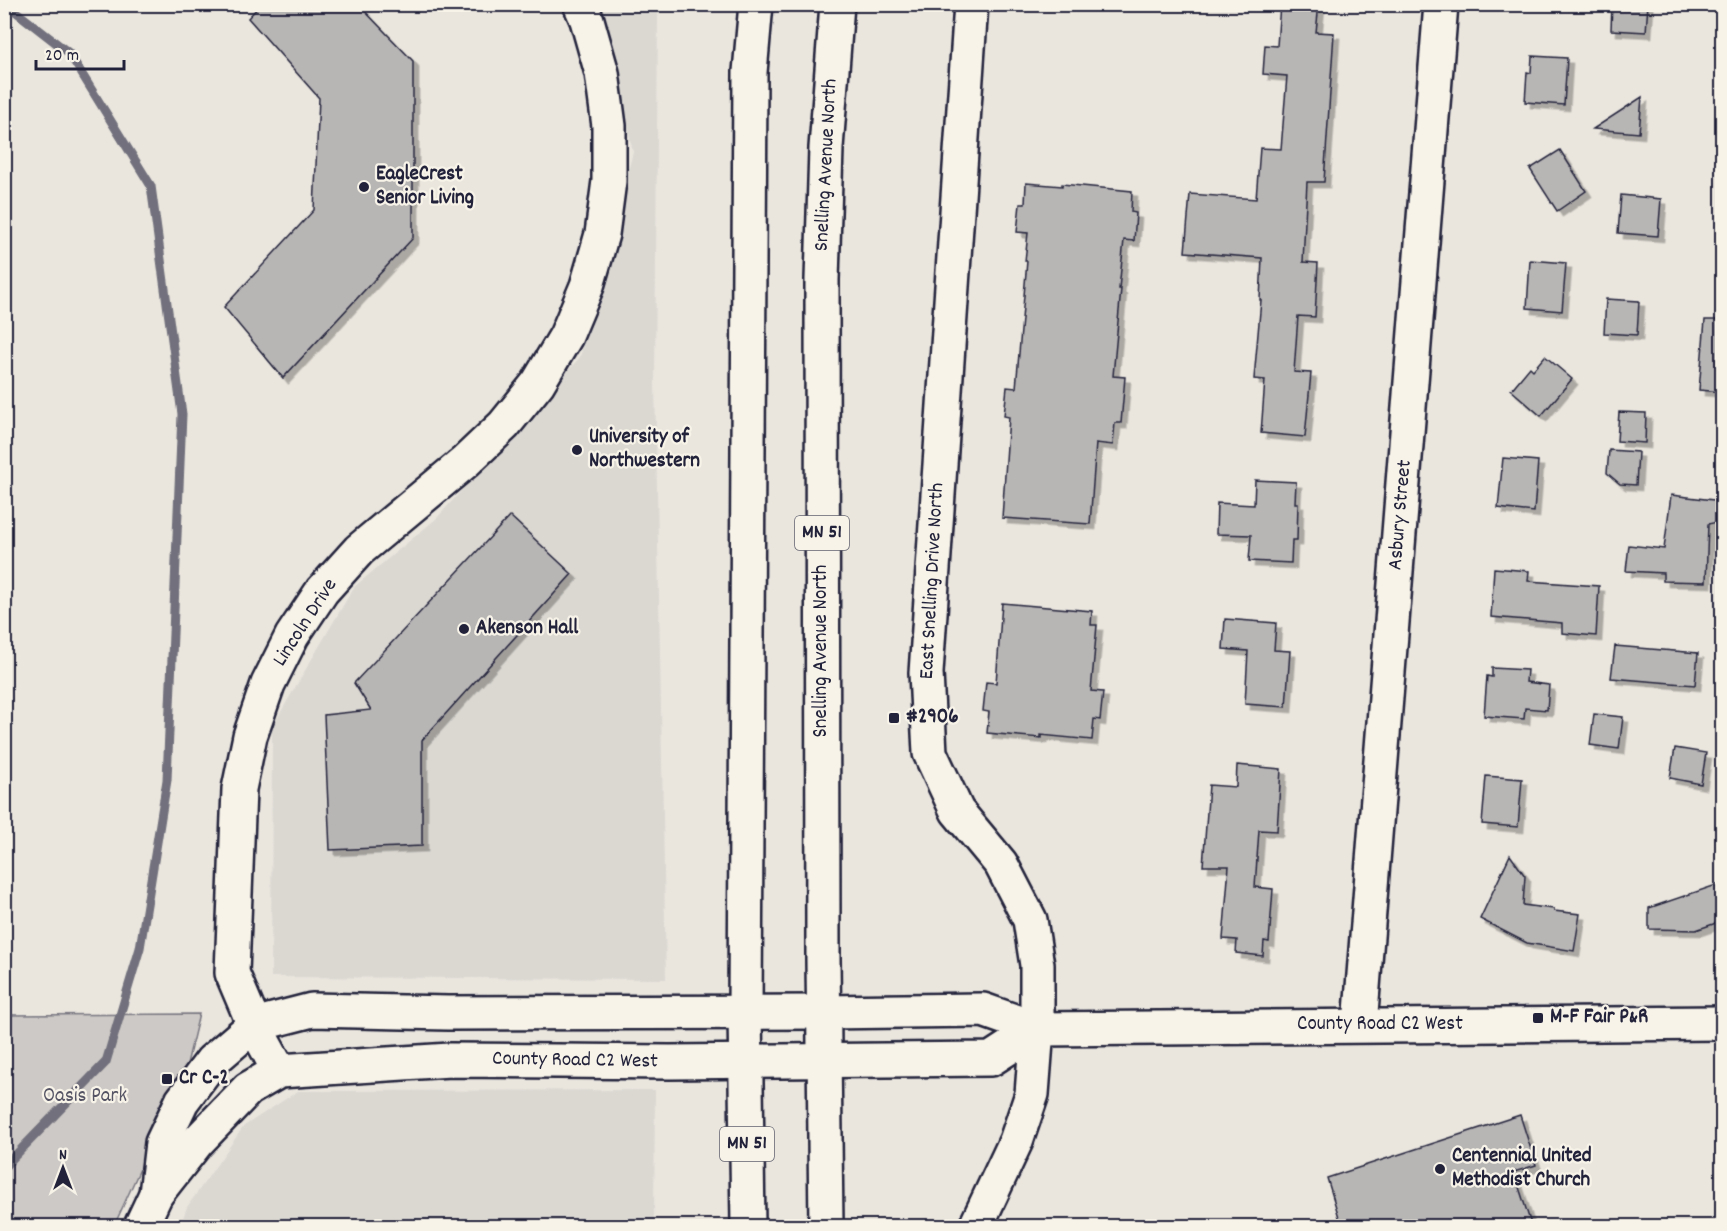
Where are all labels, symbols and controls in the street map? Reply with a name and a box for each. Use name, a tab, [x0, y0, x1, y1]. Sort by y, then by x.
scale bar	[36, 33, 124, 71]
text: 20 m	[45, 44, 79, 69]
street label: Snelling Avenue North	[807, 78, 847, 252]
place label: EagleCrest Senior Living	[376, 160, 474, 214]
marker: EagleCrest Senior Living	[357, 180, 371, 194]
place label: University of Northwestern	[589, 423, 700, 477]
marker: University of Northwestern	[570, 443, 584, 457]
street label: Asbury Street	[1381, 458, 1421, 571]
street label: East Snelling Drive North	[913, 482, 953, 680]
road number: MN 51	[795, 516, 849, 550]
street label: Snelling Avenue North	[807, 565, 837, 737]
street label: Lincoln Drive	[266, 573, 346, 673]
place label: Akenson Hall	[476, 614, 579, 644]
marker: Akenson Hall	[457, 622, 471, 636]
place label: #2906	[906, 703, 959, 733]
marker: #2906	[887, 711, 901, 725]
place label: M-F Fair P&R	[1550, 1003, 1648, 1033]
street label: County Road C2 West	[1297, 1010, 1463, 1040]
marker: M-F Fair P&R	[1531, 1011, 1545, 1025]
street label: County Road C2 West	[492, 1045, 658, 1077]
place label: Cr C-2	[179, 1064, 229, 1094]
marker: Cr C-2	[160, 1072, 174, 1086]
park label: Oasis Park	[43, 1082, 127, 1112]
road number: MN 51	[720, 1127, 774, 1161]
north arrow	[33, 1138, 93, 1198]
place label: Centennial United Methodist Church	[1452, 1142, 1592, 1196]
text: N	[59, 1144, 67, 1167]
marker: Centennial United Methodist Church	[1433, 1162, 1447, 1176]

